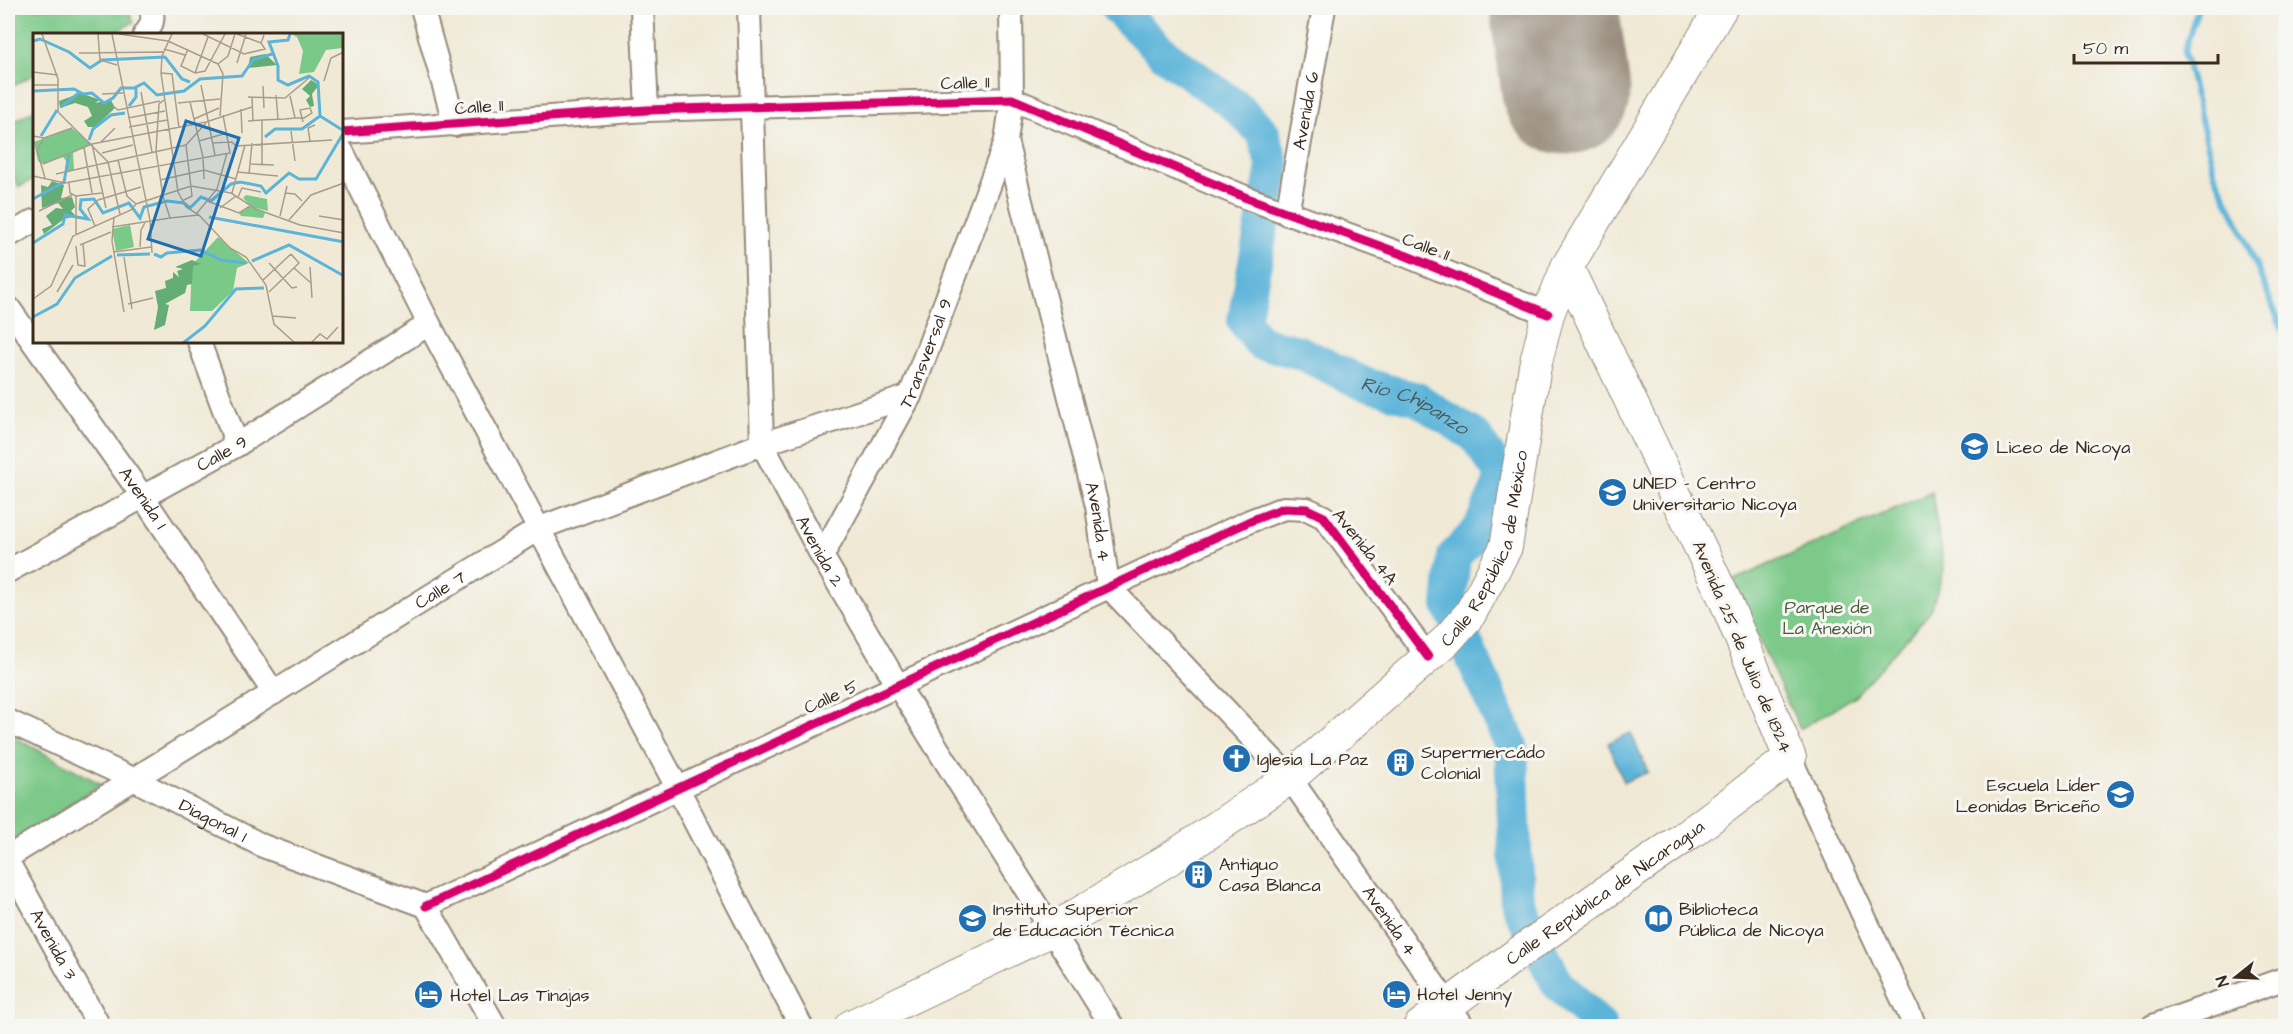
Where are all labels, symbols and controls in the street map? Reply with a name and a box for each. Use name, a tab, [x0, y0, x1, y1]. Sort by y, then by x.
scale bar	[2074, 27, 2218, 65]
inset map	[33, 33, 344, 344]
text: 50 m	[2083, 36, 2128, 61]
street label: Avenida 6	[1286, 69, 1325, 152]
street label: Calle 11	[940, 70, 990, 96]
street label: Calle 11	[454, 93, 504, 121]
street label: Calle 11	[1399, 227, 1453, 267]
street label: Transversal 9	[893, 295, 958, 413]
water label: Río Chipanzo	[1358, 370, 1475, 443]
street label: Calle 9	[192, 429, 252, 478]
school or university icon: Liceo de Nicoya	[1959, 431, 1991, 463]
place label: Liceo de Nicoya	[1996, 435, 2130, 461]
street label: Calle República de México	[1434, 449, 1534, 652]
street label: Avenida 1	[113, 462, 173, 534]
place label: UNED - Centro Universitario Nicoya	[1633, 471, 1797, 518]
school or university icon: UNED - Centro Universitario Nicoya	[1596, 477, 1628, 509]
street label: Avenida 4	[1079, 479, 1117, 563]
street label: Avenida 4A	[1326, 503, 1404, 591]
street label: Avenida 2	[790, 511, 850, 592]
street label: Avenida 25 de Julio de 1824	[1686, 537, 1798, 757]
street label: Calle 7	[410, 565, 470, 615]
park label: Parque de La Anexión	[1782, 595, 1872, 641]
street label: Calle 5	[800, 673, 862, 720]
place label: Supermercádo Colonial	[1421, 740, 1545, 786]
church icon: Iglesia La Paz	[1220, 743, 1252, 775]
building icon: Supermercádo Colonial	[1384, 746, 1416, 778]
place label: Iglesia La Paz	[1257, 747, 1368, 773]
place label: Escuela Líder Leonidas Briceño	[1956, 773, 2100, 819]
school or university icon: Escuela Líder Leonidas Briceño	[2105, 779, 2137, 811]
street label: Diagonal 1	[175, 792, 252, 848]
street label: Calle República de Nicaragua	[1500, 814, 1709, 971]
place label: Antiguo Casa Blanca	[1219, 852, 1321, 898]
building icon: Antiguo Casa Blanca	[1182, 858, 1214, 890]
street label: Avenida 4	[1356, 881, 1423, 961]
place label: Instituto Superior de Educación Técnica	[993, 897, 1174, 943]
place label: Biblioteca Pública de Nicoya	[1679, 897, 1824, 944]
school or university icon: Instituto Superior de Educación Técnica	[956, 903, 988, 935]
library icon: Biblioteca Pública de Nicoya	[1642, 903, 1674, 935]
street label: Avenida 3	[24, 904, 83, 984]
north arrow	[2206, 947, 2266, 1007]
text: N	[2211, 973, 2235, 989]
hotel icon: Hotel Jenny	[1380, 978, 1412, 1010]
hotel icon: Hotel Las Tinajas	[413, 979, 445, 1011]
place label: Hotel Jenny	[1417, 982, 1512, 1008]
place label: Hotel Las Tinajas	[450, 983, 589, 1008]

